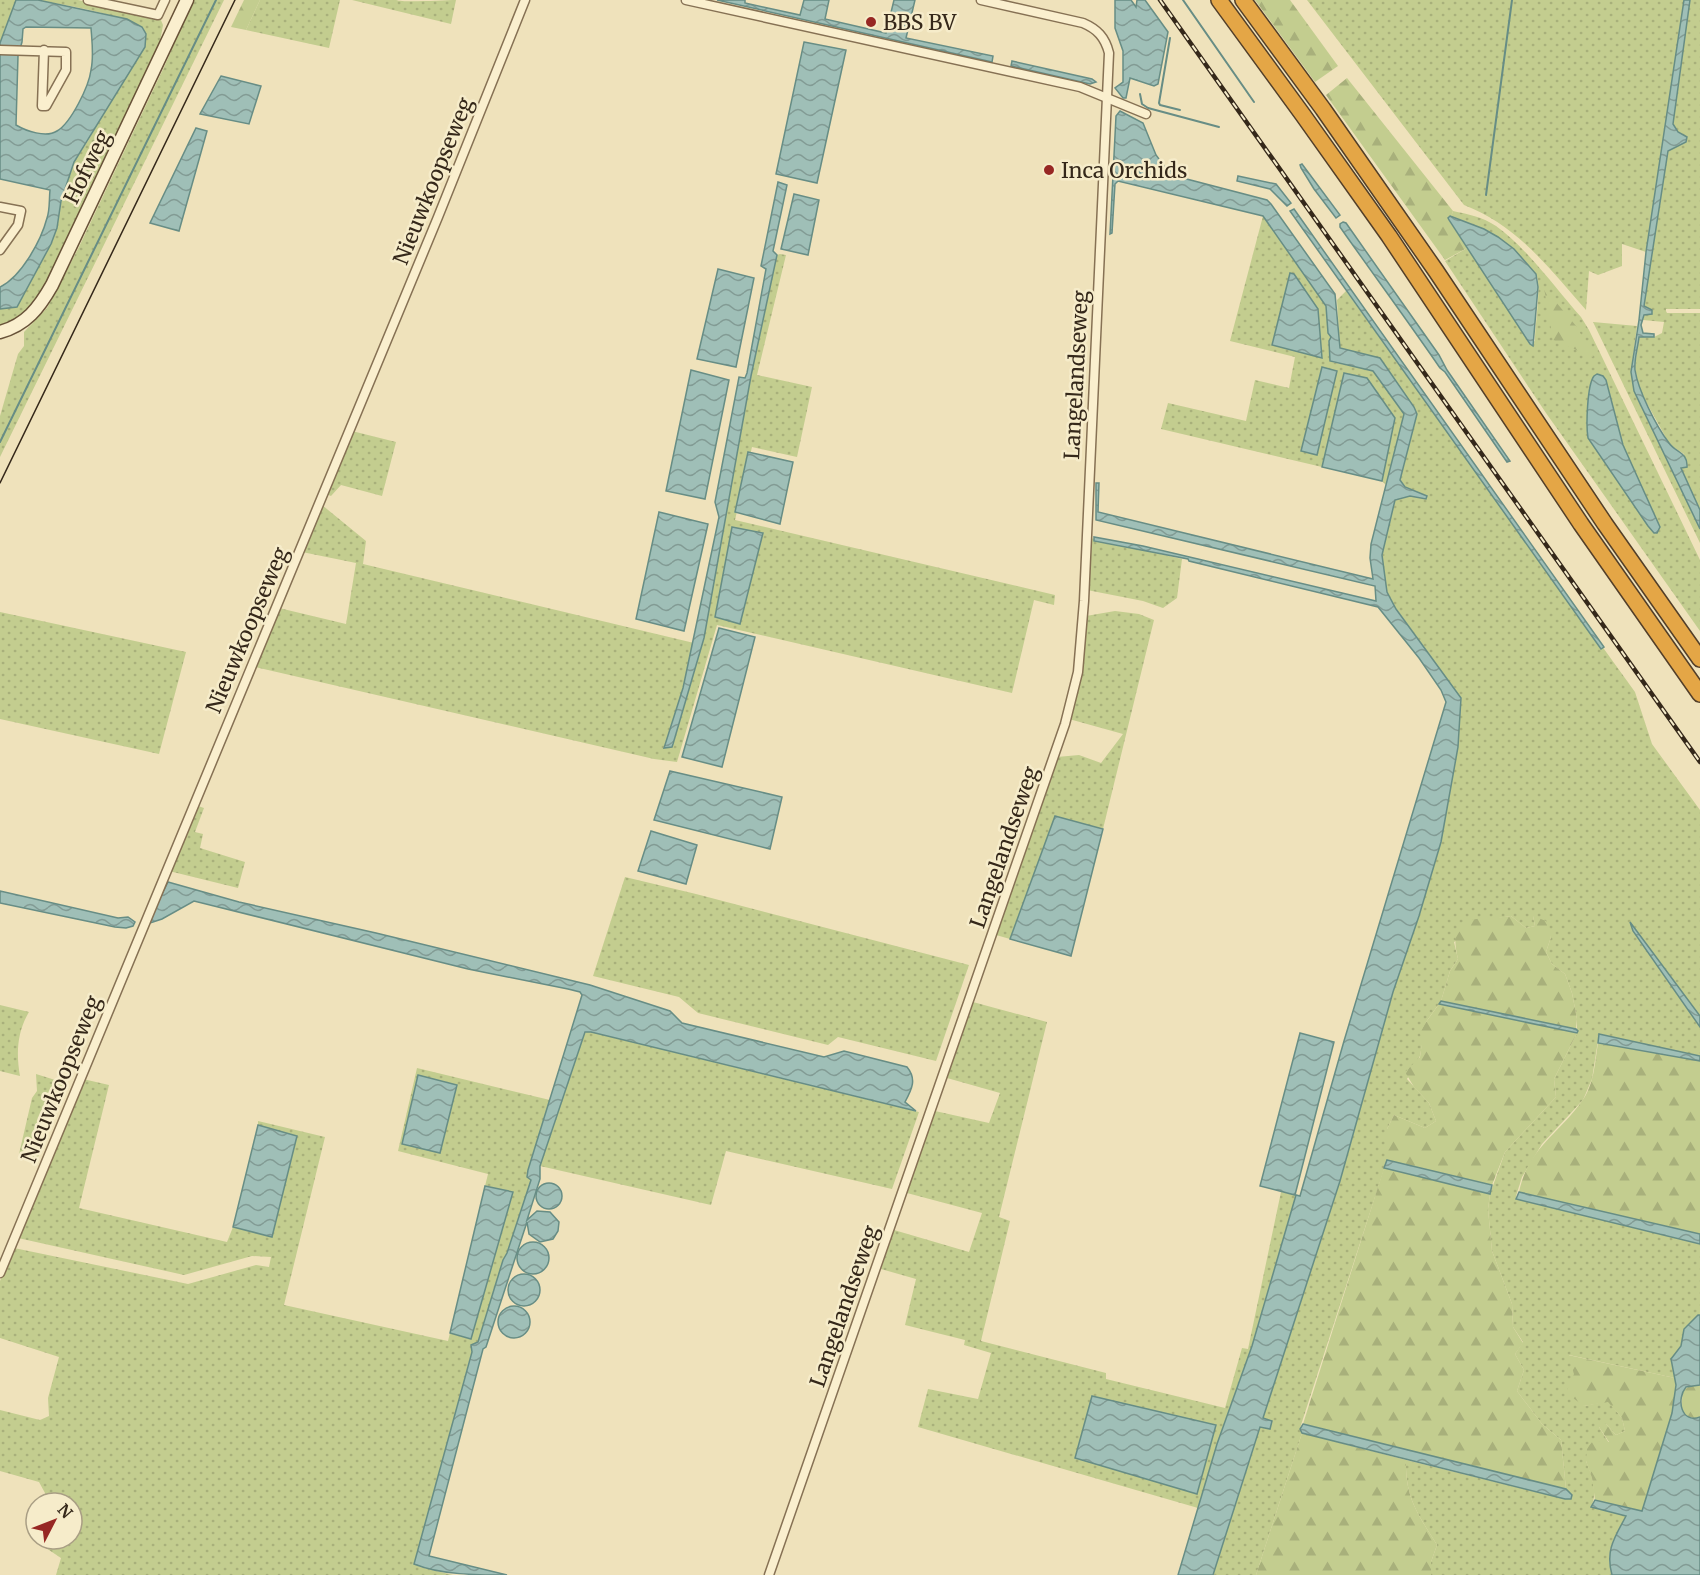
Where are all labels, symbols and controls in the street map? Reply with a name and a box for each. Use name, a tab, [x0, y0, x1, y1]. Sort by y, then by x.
place label: BBS BV	[883, 9, 957, 36]
marker: BBS BV	[864, 15, 878, 29]
street label: Nieuwkoopseweg	[387, 93, 479, 269]
street label: Hofweg	[58, 126, 116, 208]
place label: Inca Orchids	[1061, 157, 1187, 184]
marker: Inca Orchids	[1042, 163, 1056, 177]
street label: Langelandseweg	[1058, 289, 1094, 460]
street label: Nieuwkoopseweg	[200, 543, 294, 717]
street label: Langelandseweg	[964, 762, 1044, 931]
street label: Nieuwkoopseweg	[15, 991, 107, 1167]
street label: Langelandseweg	[804, 1221, 884, 1390]
north arrow	[24, 1491, 84, 1551]
text: N	[53, 1500, 77, 1523]

